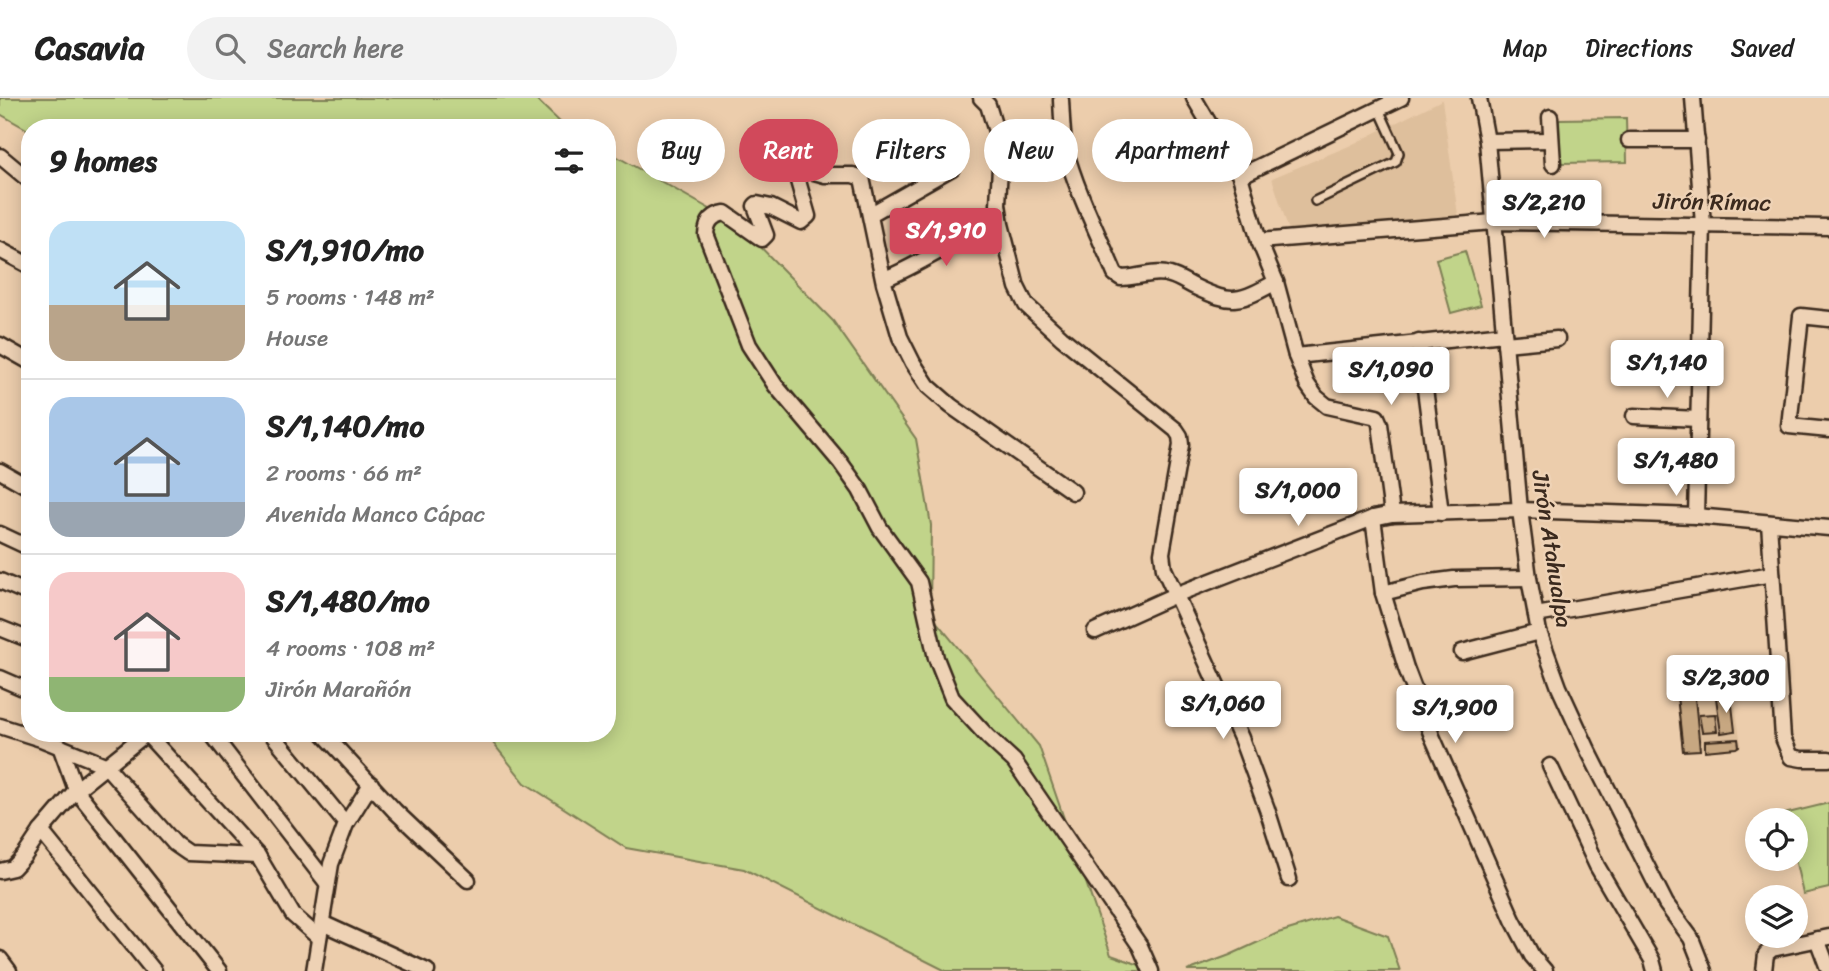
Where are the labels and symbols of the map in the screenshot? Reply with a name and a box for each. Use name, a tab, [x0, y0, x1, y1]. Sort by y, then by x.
pin: S/2,210	[1479, 180, 1609, 240]
street label: Jirón Rímac	[1652, 180, 1772, 224]
pin: S/1,910	[881, 208, 1011, 268]
pin: S/1,140	[1602, 341, 1732, 400]
pin: S/1,090	[1326, 348, 1456, 407]
pin: S/1,480	[1611, 438, 1741, 498]
street label: Jirón Atahualpa	[1519, 466, 1585, 631]
pin: S/1,000	[1233, 468, 1363, 528]
pin: S/2,300	[1661, 656, 1791, 715]
pin: S/1,060	[1158, 682, 1288, 741]
pin: S/1,900	[1390, 686, 1520, 745]

